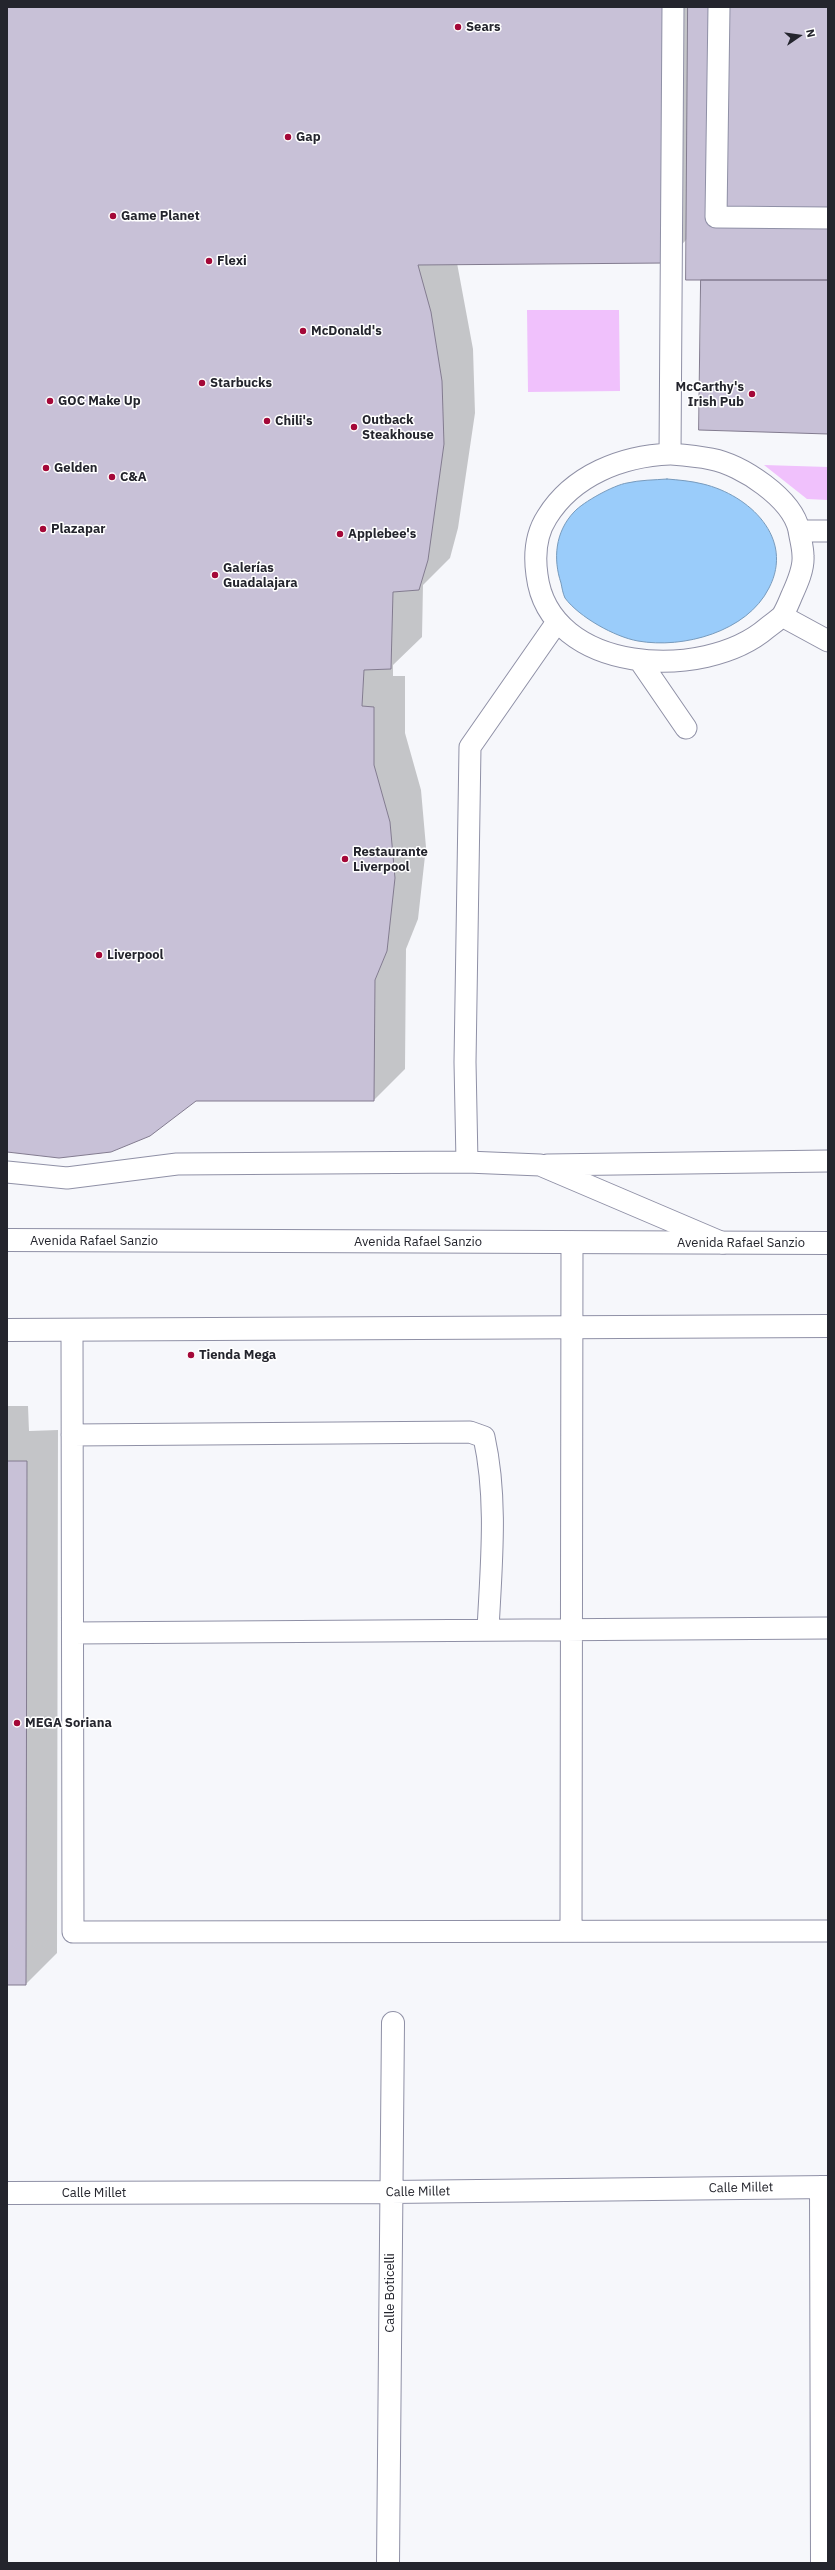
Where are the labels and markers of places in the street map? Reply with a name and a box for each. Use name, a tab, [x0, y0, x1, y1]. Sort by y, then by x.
place label: Sears	[466, 19, 501, 35]
marker: Sears	[453, 22, 463, 32]
place label: Gap	[296, 129, 321, 145]
marker: Gap	[283, 132, 293, 142]
place label: Game Planet	[121, 208, 200, 224]
marker: Game Planet	[108, 211, 118, 221]
place label: Flexi	[217, 253, 247, 269]
marker: Flexi	[204, 256, 214, 266]
place label: McDonald's	[311, 323, 382, 339]
marker: McDonald's	[298, 326, 308, 336]
place label: Starbucks	[210, 375, 272, 391]
marker: Starbucks	[197, 378, 207, 388]
place label: McCarthy's Irish Pub	[676, 379, 744, 410]
marker: McCarthy's Irish Pub	[747, 389, 757, 399]
place label: GOC Make Up	[58, 393, 141, 409]
marker: GOC Make Up	[45, 396, 55, 406]
place label: Outback Steakhouse	[362, 412, 434, 443]
place label: Chili's	[275, 413, 313, 429]
marker: Chili's	[262, 416, 272, 426]
marker: Outback Steakhouse	[349, 422, 359, 432]
place label: Gelden	[54, 460, 98, 476]
marker: Gelden	[41, 463, 51, 473]
place label: C&A	[120, 469, 147, 485]
marker: C&A	[107, 472, 117, 482]
place label: Plazapar	[51, 521, 106, 537]
marker: Plazapar	[38, 524, 48, 534]
place label: Applebee's	[348, 526, 416, 542]
marker: Applebee's	[335, 529, 345, 539]
place label: Galerías Guadalajara	[223, 560, 298, 591]
marker: Galerías Guadalajara	[210, 570, 220, 580]
place label: Restaurante Liverpool	[353, 844, 428, 875]
marker: Restaurante Liverpool	[340, 854, 350, 864]
place label: Liverpool	[107, 947, 164, 963]
marker: Liverpool	[94, 950, 104, 960]
place label: Tienda Mega	[199, 1347, 276, 1363]
marker: Tienda Mega	[186, 1350, 196, 1360]
place label: MEGA Soriana	[25, 1715, 112, 1731]
marker: MEGA Soriana	[12, 1718, 22, 1728]

